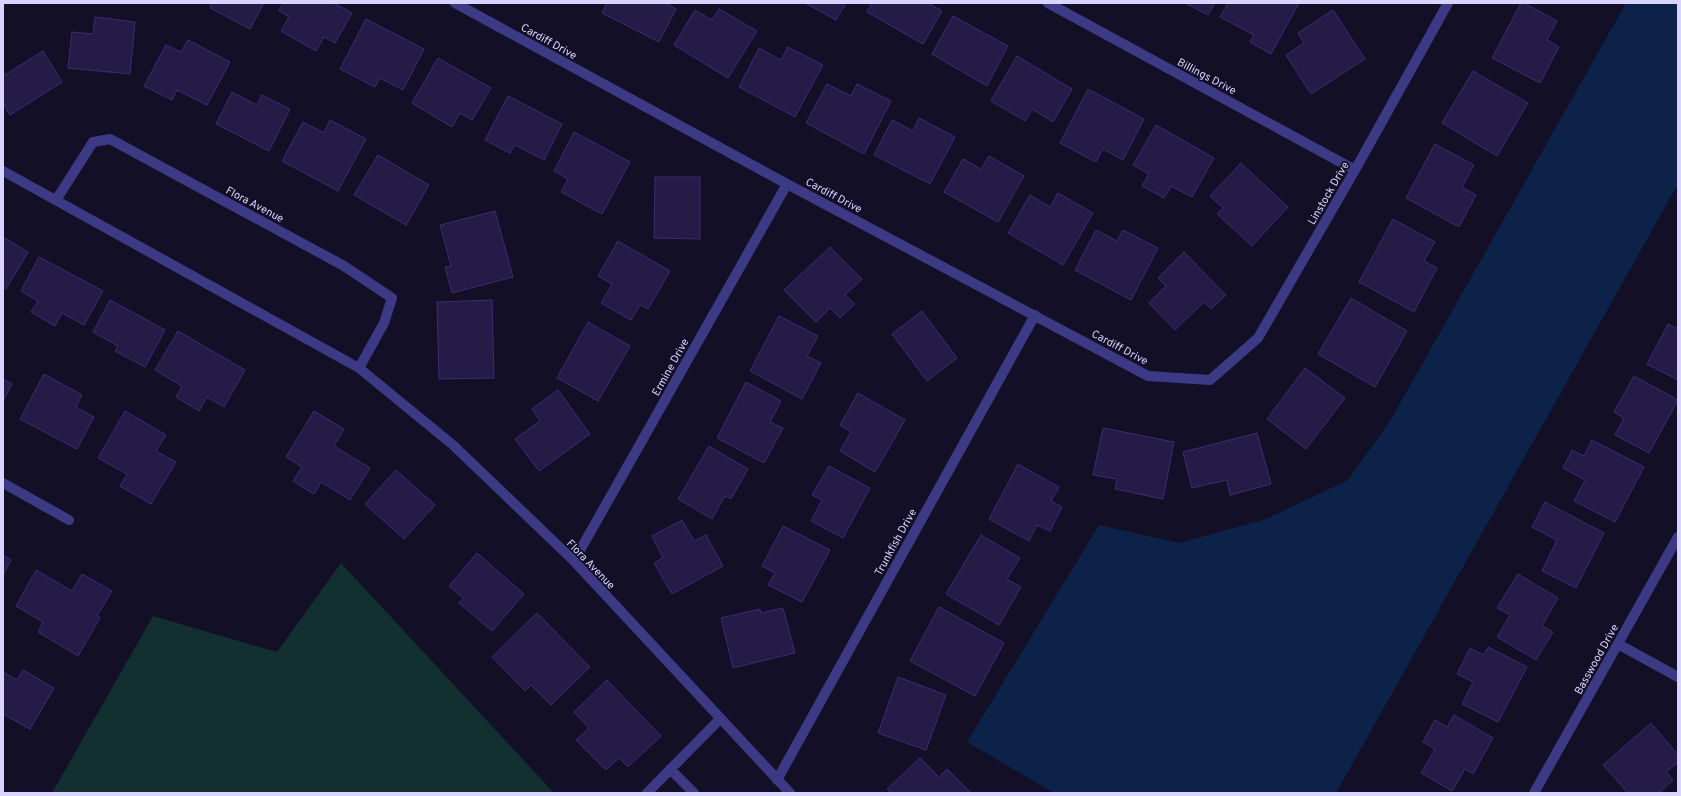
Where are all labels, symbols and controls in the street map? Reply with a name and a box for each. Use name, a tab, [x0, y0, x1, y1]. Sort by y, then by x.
street label: Cardiff Drive	[518, 21, 579, 63]
street label: Billings Drive	[1175, 55, 1239, 98]
street label: Linstock Drive	[1305, 159, 1353, 228]
street label: Cardiff Drive	[803, 175, 864, 217]
street label: Flora Avenue	[223, 184, 286, 226]
street label: Cardiff Drive	[1089, 327, 1150, 369]
street label: Ermine Drive	[649, 336, 692, 399]
street label: Trunkfish Drive	[872, 507, 920, 578]
street label: Flora Avenue	[563, 537, 618, 593]
street label: Basswood Drive	[1572, 622, 1622, 697]

